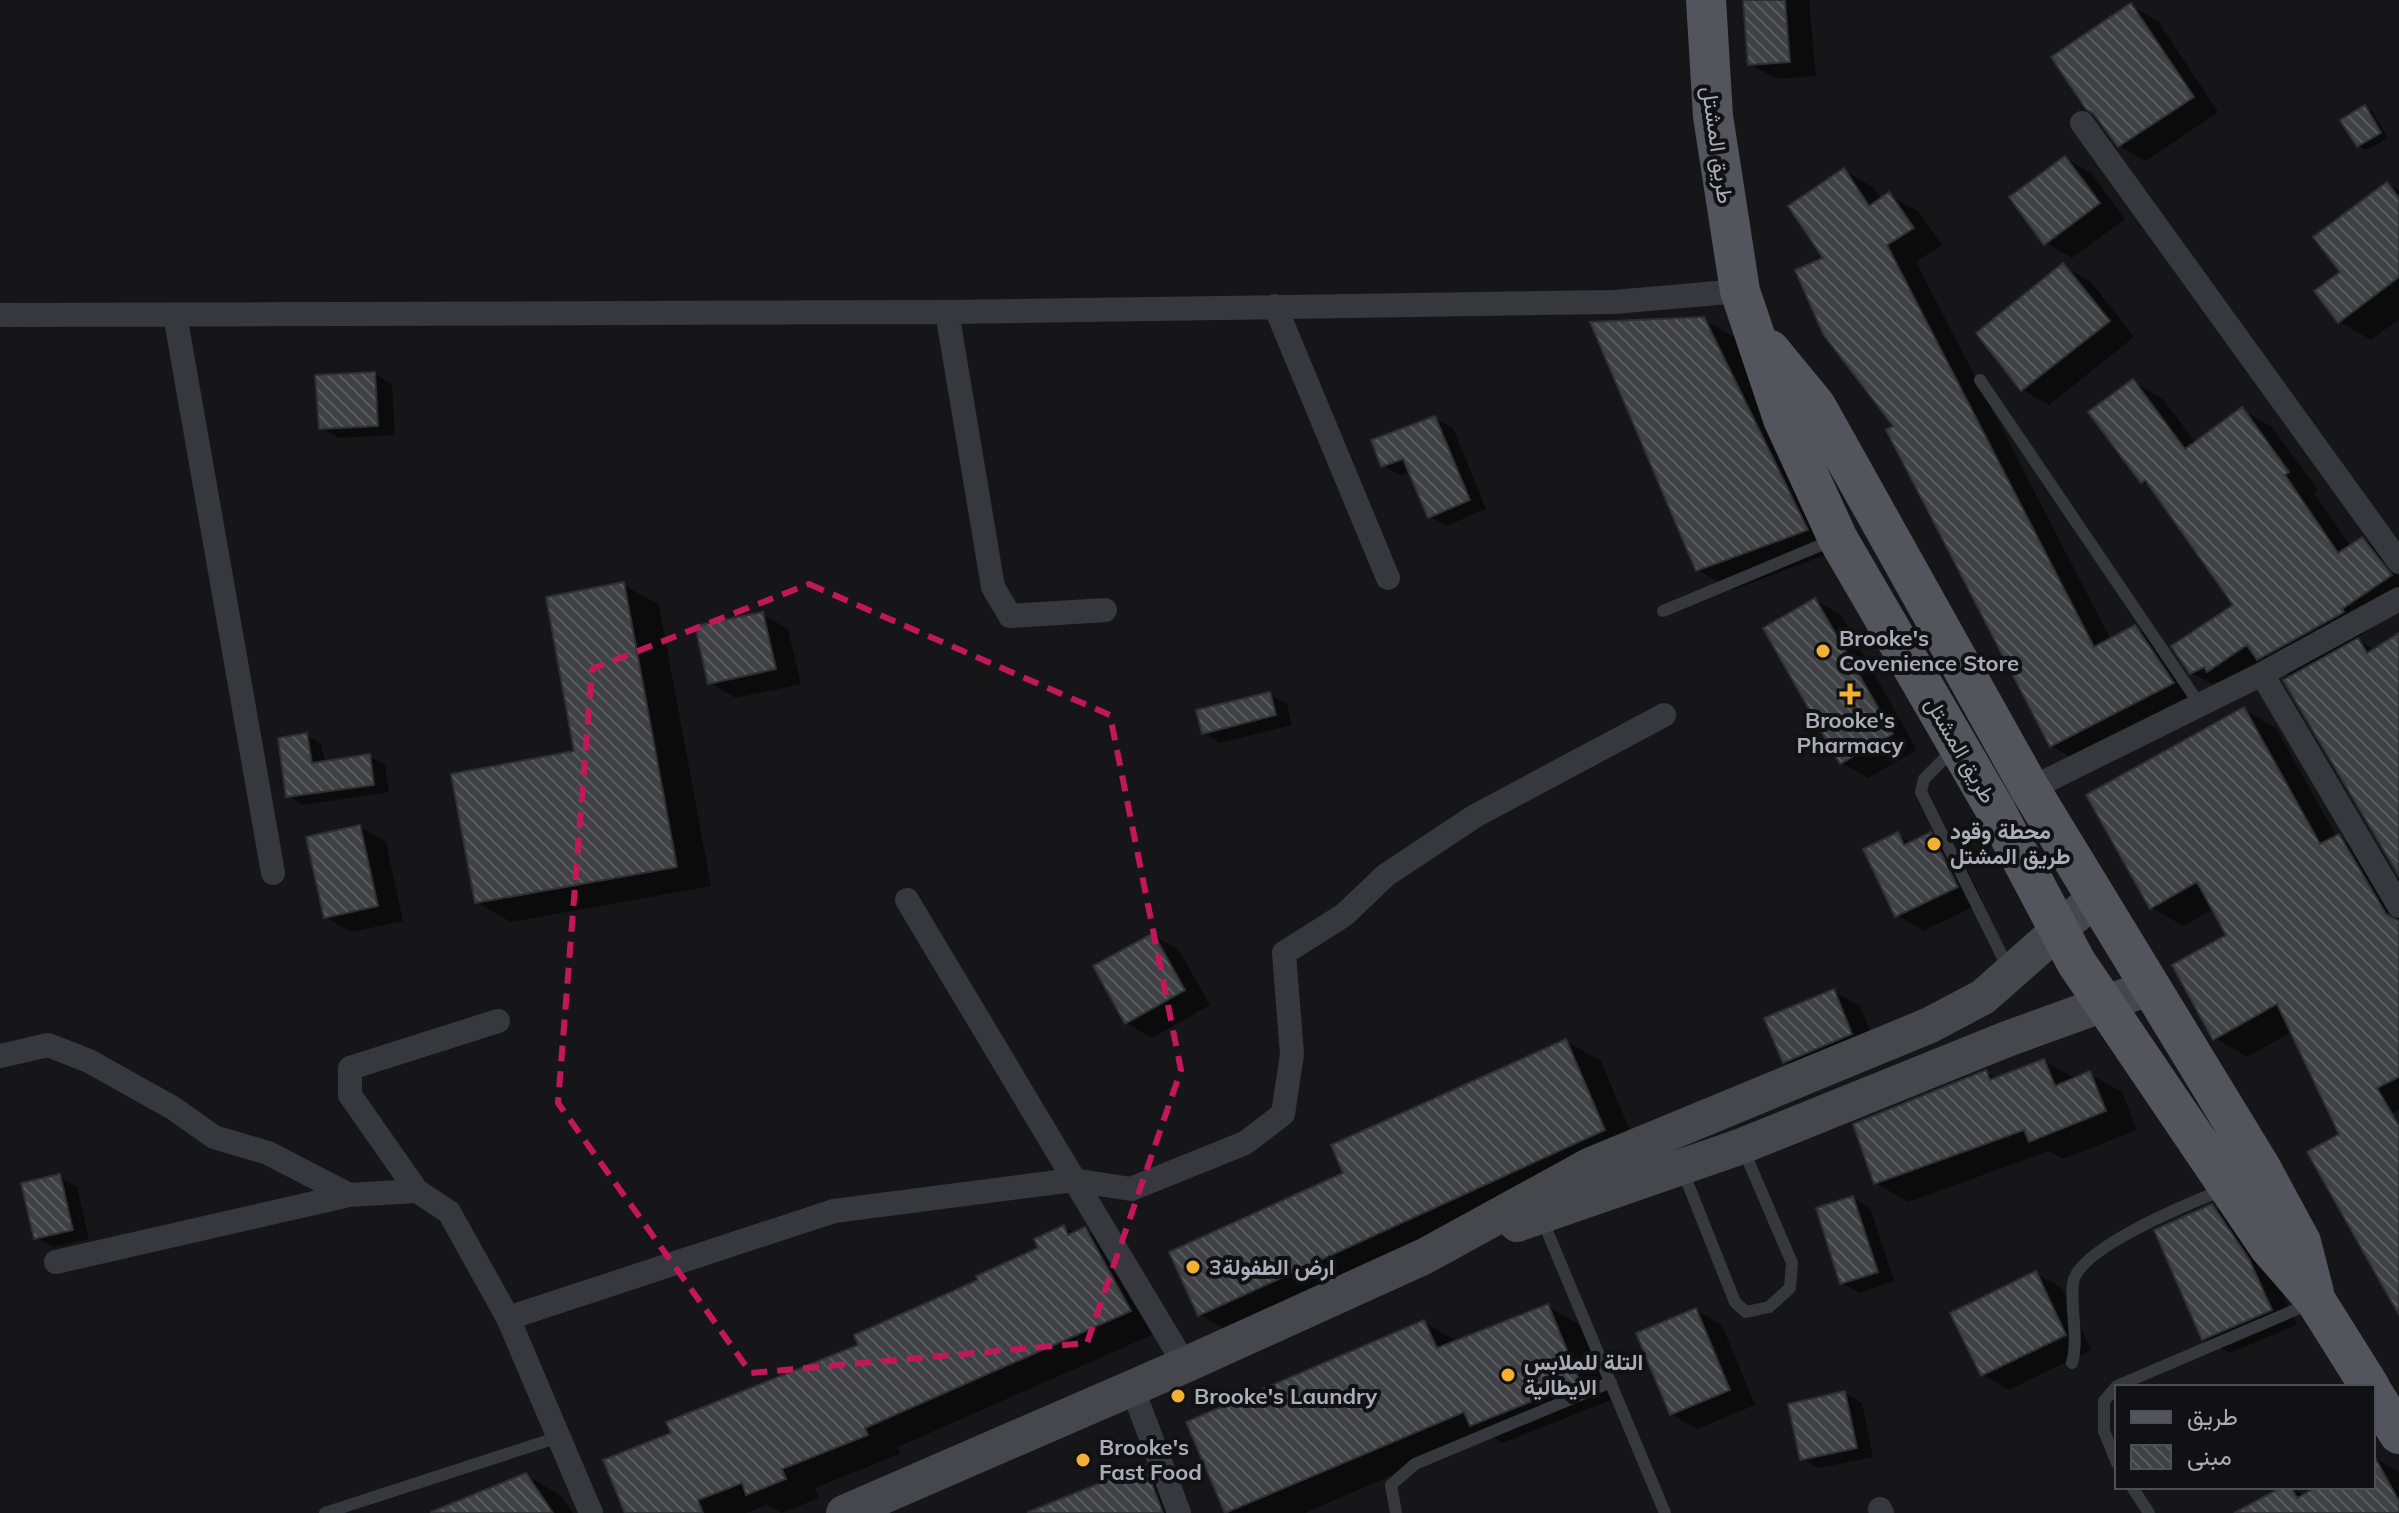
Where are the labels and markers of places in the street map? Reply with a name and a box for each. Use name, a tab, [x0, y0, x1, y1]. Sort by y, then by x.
place label: Brooke's Covenience Store	[1839, 624, 2019, 677]
marker: Brooke's Covenience Store	[1814, 642, 1832, 660]
marker: Brooke's Pharmacy	[1841, 685, 1859, 703]
place label: Brooke's Pharmacy	[1797, 706, 1903, 759]
place label: محطة وقود طريق المشتل	[1950, 817, 2070, 870]
marker: محطة وقود طريق المشتل	[1925, 835, 1943, 853]
place label: ارض الطفولة3	[1209, 1253, 1334, 1281]
marker: ارض الطفولة3	[1184, 1258, 1202, 1276]
place label: التلة للملابس الايطالية	[1524, 1348, 1643, 1401]
marker: التلة للملابس الايطالية	[1499, 1366, 1517, 1384]
place label: Brooke's Laundry	[1194, 1382, 1377, 1410]
marker: Brooke's Laundry	[1169, 1387, 1187, 1405]
place label: Brooke's Fast Food	[1099, 1433, 1202, 1486]
marker: Brooke's Fast Food	[1074, 1451, 1092, 1469]

